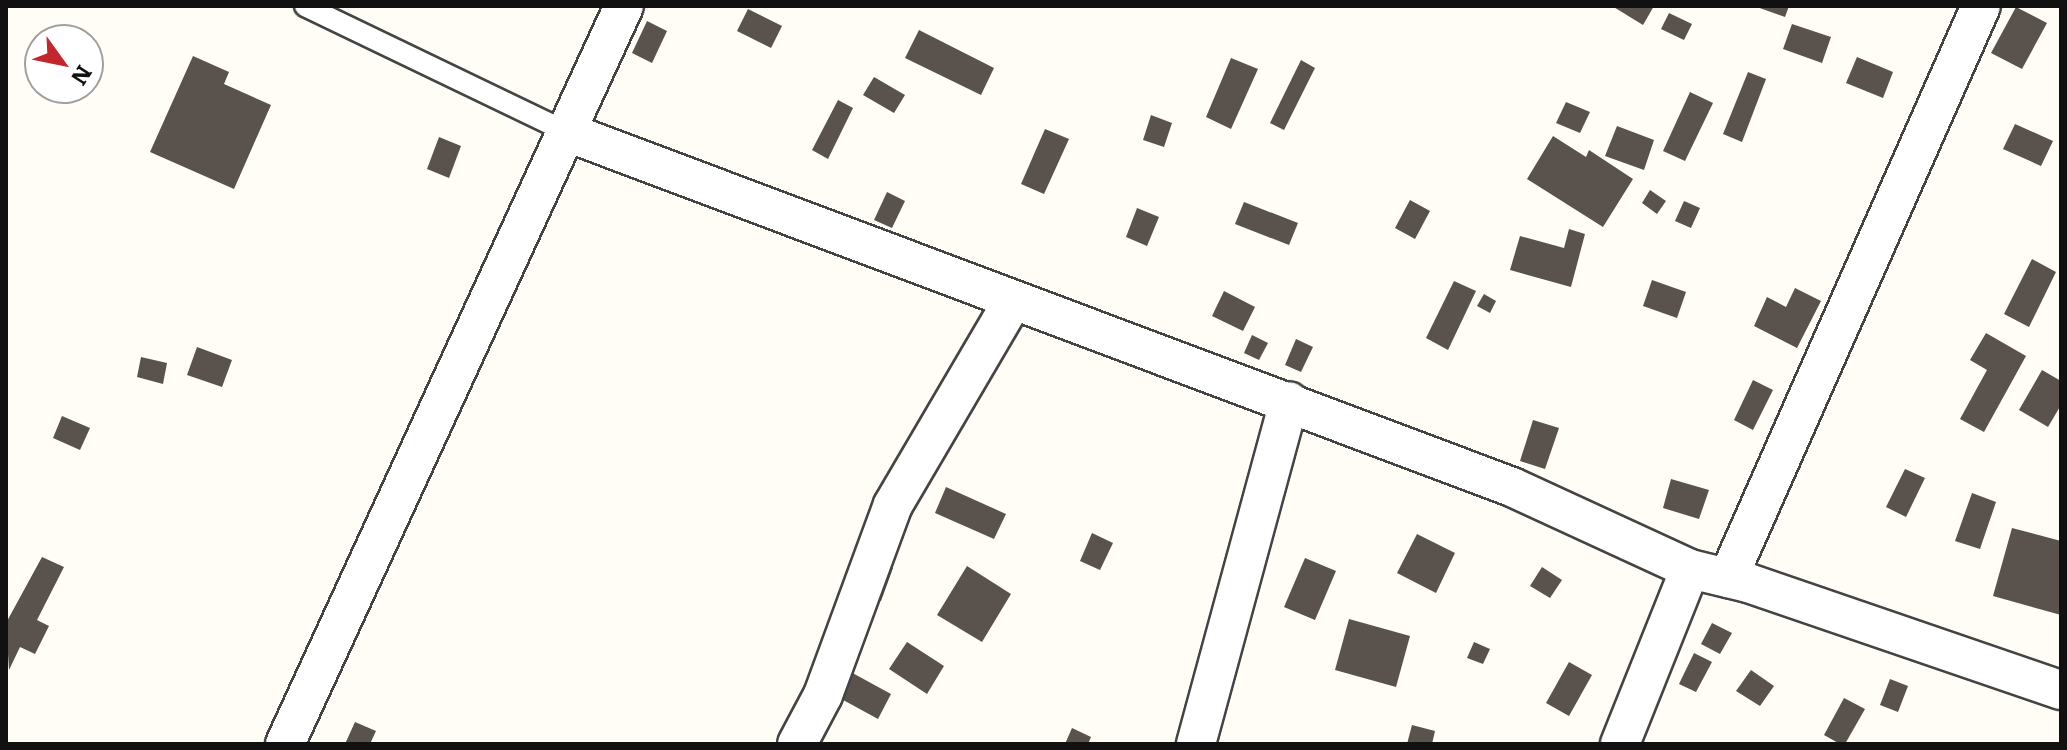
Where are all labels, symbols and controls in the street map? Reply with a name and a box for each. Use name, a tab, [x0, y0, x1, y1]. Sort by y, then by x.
north arrow	[24, 24, 104, 104]
text: N	[64, 60, 102, 93]

